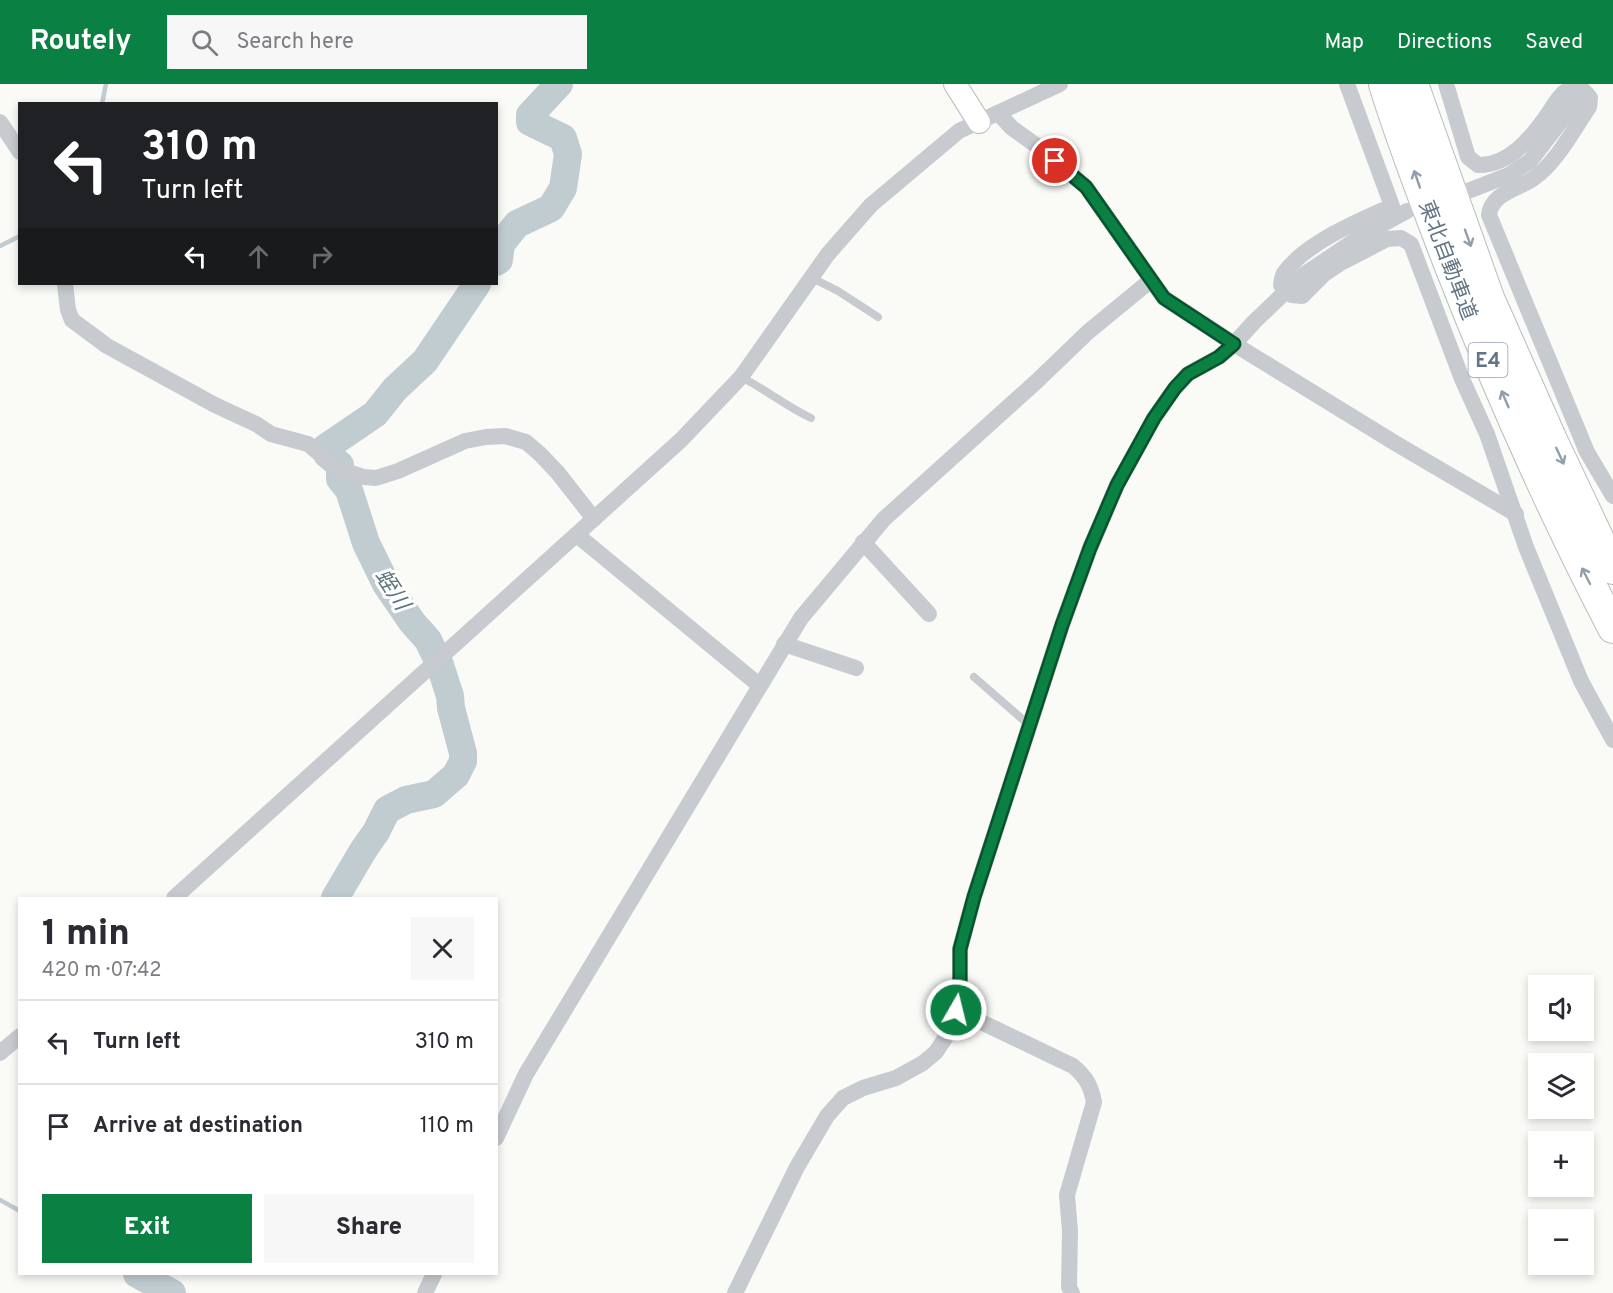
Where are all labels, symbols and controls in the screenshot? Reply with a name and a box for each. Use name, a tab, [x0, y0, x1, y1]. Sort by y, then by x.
search box	[167, 15, 587, 69]
text: Routely	[30, 24, 131, 60]
icon: search	[188, 26, 221, 59]
text: Search here	[236, 29, 354, 56]
text: Map	[1324, 29, 1364, 56]
text: Directions	[1397, 29, 1492, 56]
text: Saved	[1525, 29, 1583, 56]
text: 310 m	[141, 122, 258, 175]
icon: left	[42, 126, 120, 204]
pin	[1029, 135, 1080, 186]
icon: arrive	[1038, 144, 1071, 177]
one-way arrow	[1410, 170, 1421, 189]
text: Turn left	[141, 174, 243, 208]
street label: 東北自動車道	[1411, 197, 1482, 324]
one-way arrow	[1463, 228, 1474, 247]
icon: left	[179, 240, 212, 273]
icon: ahead	[242, 240, 275, 273]
icon: right	[305, 240, 338, 273]
road number: E4	[1468, 343, 1508, 377]
one-way arrow	[1499, 390, 1510, 409]
one-way arrow	[1554, 447, 1566, 465]
water label: 蛭川	[368, 565, 415, 618]
one-way arrow	[1580, 568, 1591, 586]
text: 1 min	[42, 912, 130, 958]
button: close	[411, 917, 474, 980]
text: 420 m · 07:42	[42, 958, 162, 984]
map controls	[1528, 975, 1594, 1275]
button: sound	[1528, 975, 1594, 1041]
position arrow	[924, 978, 988, 1042]
icon: left	[42, 1026, 75, 1059]
text: Turn left	[93, 1029, 181, 1056]
text: 310 m	[415, 1029, 474, 1056]
button: layers	[1528, 1053, 1594, 1119]
icon: arrive	[42, 1110, 75, 1143]
text: Arrive at destination	[93, 1113, 303, 1140]
text: 110 m	[420, 1113, 474, 1140]
button: +	[1528, 1131, 1594, 1197]
button: Exit	[42, 1194, 252, 1263]
button: Share	[264, 1194, 474, 1263]
button: −	[1528, 1209, 1594, 1275]

